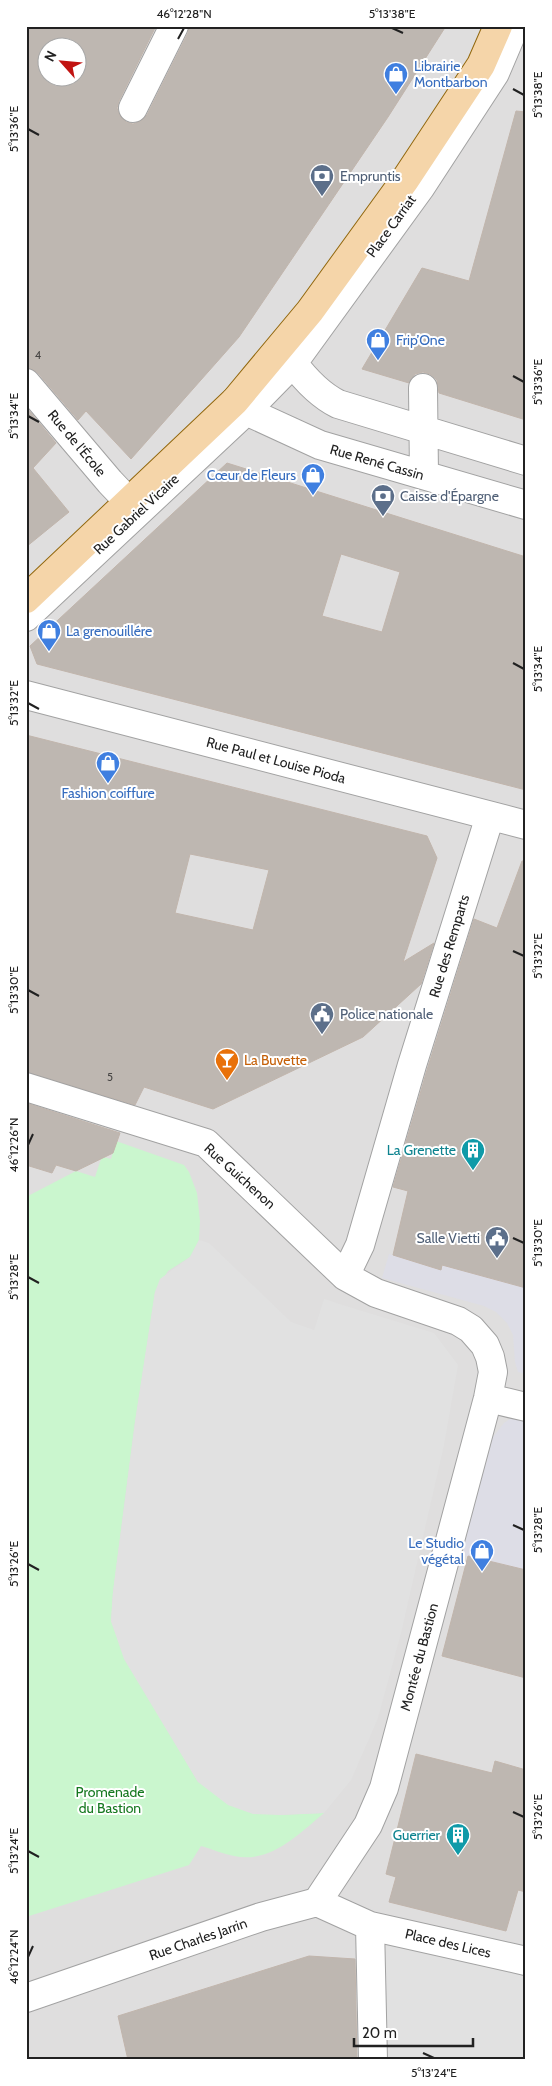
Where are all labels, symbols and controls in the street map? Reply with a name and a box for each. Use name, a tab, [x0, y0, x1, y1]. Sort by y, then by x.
text: 46°12'28"N	[156, 6, 212, 21]
text: 5°13'38"E	[369, 6, 416, 21]
north arrow	[38, 38, 88, 88]
text: N	[40, 48, 61, 65]
place label: Librairie Montbarbon	[414, 57, 488, 91]
shop icon: Librairie Montbarbon	[383, 61, 409, 95]
text: 5°13'38"E	[530, 71, 545, 118]
text: 5°13'36"E	[6, 106, 21, 152]
bank icon: Empruntis	[309, 163, 335, 197]
place label: Empruntis	[340, 167, 401, 185]
street label: Place Carriat	[362, 191, 420, 261]
shop icon: Frip’One	[365, 327, 391, 361]
place label: Frip’One	[396, 331, 445, 349]
house number: 4	[35, 348, 42, 362]
text: 5°13'36"E	[530, 359, 545, 405]
text: 5°13'34"E	[6, 393, 21, 439]
street label: Rue de l'École	[44, 406, 110, 480]
street label: Rue René Cassin	[328, 440, 426, 484]
shop icon: Cœur de Fleurs	[300, 462, 326, 496]
place label: Cœur de Fleurs	[207, 466, 296, 484]
street label: Rue Gabriel Vicaire	[89, 470, 183, 558]
bank icon: Caisse d'Épargne	[370, 483, 396, 517]
place label: Caisse d'Épargne	[400, 487, 499, 505]
shop icon: La grenouillére	[36, 618, 62, 652]
place label: La grenouillére	[66, 622, 152, 640]
text: 5°13'34"E	[530, 646, 545, 692]
text: 5°13'32"E	[6, 680, 21, 726]
street label: Rue Paul et Louise Pioda	[204, 733, 348, 787]
shop icon: Fashion coiffure	[95, 750, 121, 784]
place label: Fashion coiffure	[61, 784, 155, 802]
street label: Rue des Remparts	[425, 892, 473, 1000]
text: 5°13'32"E	[530, 933, 545, 979]
text: 5°13'30"E	[6, 966, 21, 1014]
public building icon: Police nationale	[309, 1001, 335, 1035]
place label: Police nationale	[340, 1005, 433, 1023]
bar icon: La Buvette	[214, 1047, 240, 1081]
place label: La Buvette	[244, 1051, 307, 1069]
house number: 5	[107, 1070, 113, 1084]
text: 46°12'26"N	[6, 1118, 21, 1172]
building icon: La Grenette	[460, 1137, 486, 1171]
street label: Rue Guichenon	[201, 1139, 280, 1213]
place label: La Grenette	[387, 1141, 456, 1159]
text: 5°13'30"E	[530, 1219, 545, 1267]
public building icon: Salle Vietti	[484, 1225, 510, 1259]
place label: Salle Vietti	[417, 1229, 480, 1247]
text: 5°13'28"E	[6, 1253, 21, 1300]
text: 5°13'28"E	[530, 1506, 545, 1553]
place label: Le Studio végétal	[408, 1534, 465, 1568]
shop icon: Le Studio végétal	[469, 1538, 495, 1572]
text: 5°13'26"E	[6, 1541, 21, 1587]
street label: Montée du Bastion	[396, 1601, 442, 1713]
park label: Promenade du Bastion	[76, 1783, 144, 1817]
text: 5°13'26"E	[530, 1794, 545, 1840]
building icon: Guerrier	[445, 1822, 471, 1856]
place label: Guerrier	[393, 1826, 441, 1844]
text: 5°13'24"E	[6, 1828, 21, 1874]
street label: Rue Charles Jarrin	[147, 1914, 250, 1964]
street label: Place des Lices	[403, 1924, 493, 1962]
text: 46°12'24"N	[6, 1930, 21, 1984]
scale bar	[354, 2016, 473, 2048]
text: 20 m	[362, 2024, 397, 2042]
text: 5°13'24"E	[411, 2065, 457, 2080]

